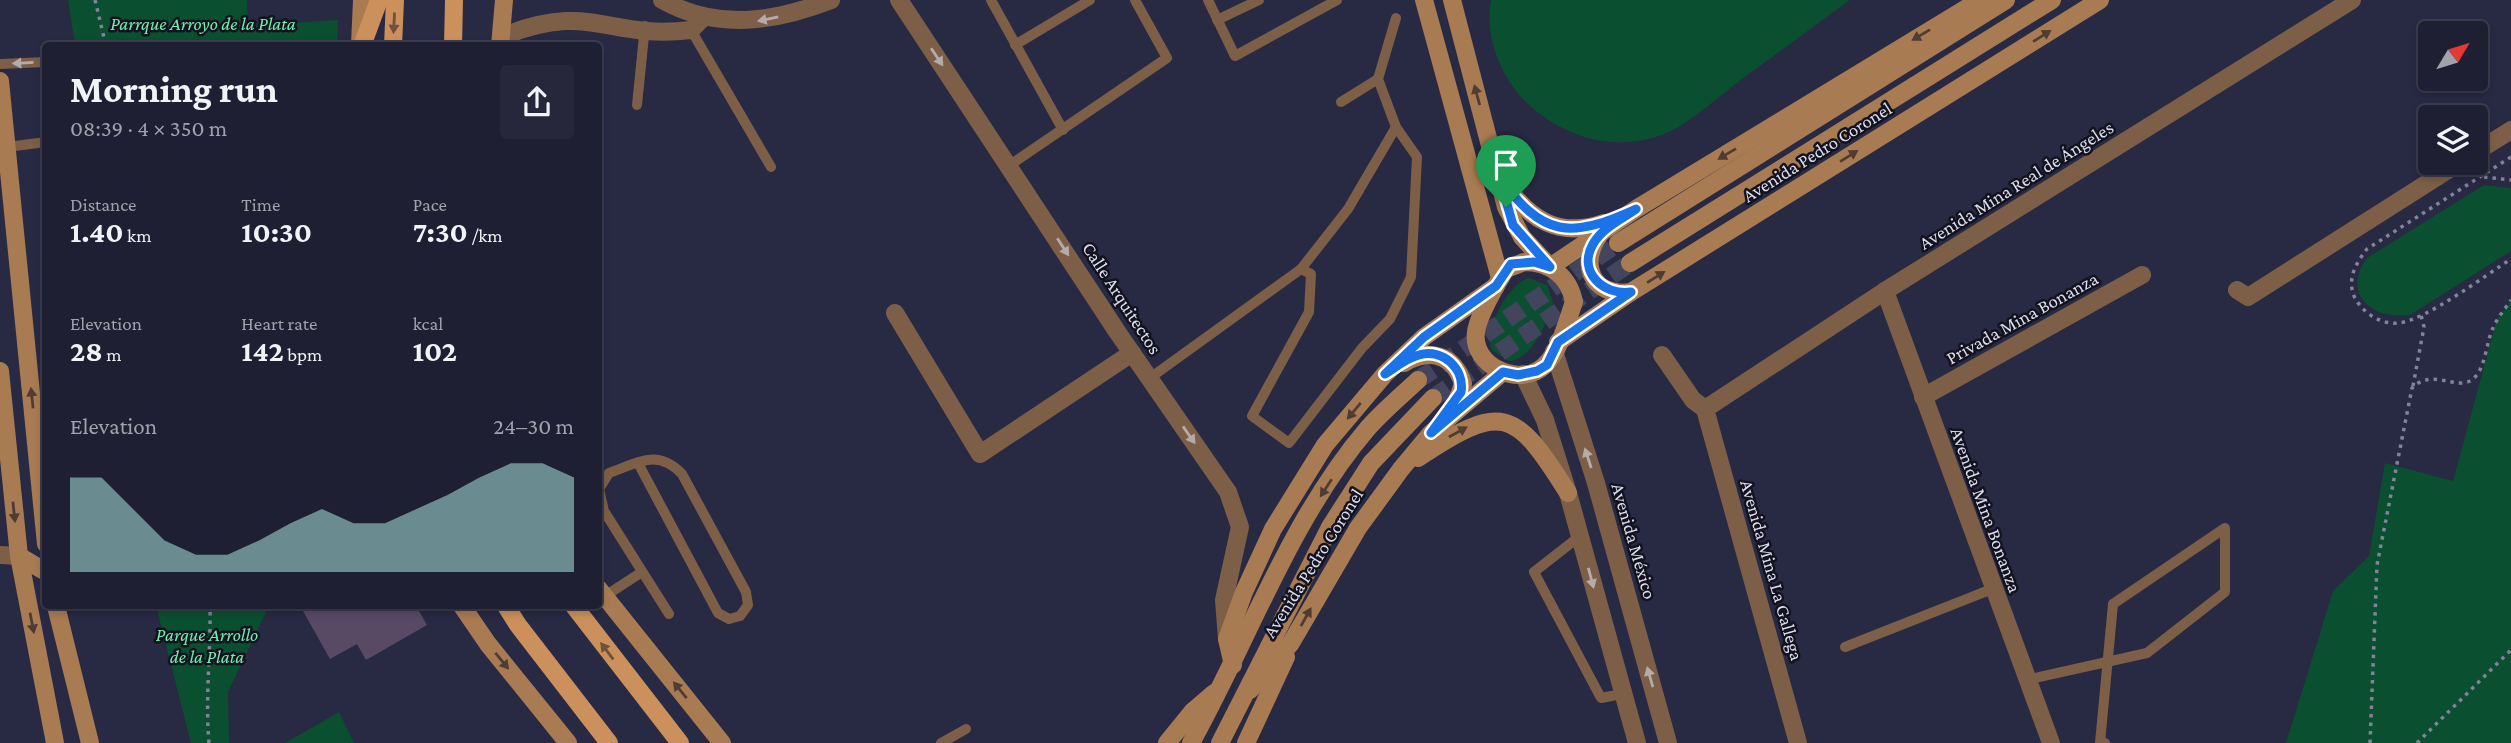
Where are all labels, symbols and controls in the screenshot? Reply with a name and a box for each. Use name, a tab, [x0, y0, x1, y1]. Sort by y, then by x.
one-way arrow	[389, 12, 400, 34]
park label: Parrque Arroyo de la Plata	[110, 13, 296, 34]
one-way arrow	[757, 13, 779, 24]
north arrow	[2418, 21, 2488, 91]
map controls	[2418, 21, 2488, 175]
one-way arrow	[1912, 29, 1931, 42]
one-way arrow	[2032, 30, 2051, 43]
one-way arrow	[931, 47, 944, 67]
one-way arrow	[12, 57, 34, 68]
button: share	[500, 65, 574, 139]
text: Morning run	[70, 68, 278, 110]
one-way arrow	[1471, 84, 1482, 106]
street label: Avenida Pedro Coronel	[1739, 98, 1895, 206]
button: layers	[2418, 105, 2488, 175]
text: 08:39 · 4 × 350 m	[70, 115, 227, 141]
street label: Avenida Mina Real de Ángeles	[1915, 116, 2117, 254]
pin	[1476, 135, 1536, 207]
icon: arrive	[1487, 146, 1525, 184]
one-way arrow	[1717, 147, 1736, 160]
one-way arrow	[1839, 150, 1858, 163]
text: Distance	[70, 194, 136, 215]
text: Time	[241, 194, 280, 215]
text: Pace	[413, 194, 447, 215]
text: 1.40	[70, 215, 124, 248]
text: 10:30	[241, 215, 312, 248]
text: 7:30	[413, 215, 468, 248]
text: km	[124, 225, 151, 246]
text: /km	[468, 225, 503, 246]
one-way arrow	[1056, 237, 1069, 256]
street label: Calle Arquitectos	[1078, 238, 1166, 358]
street label: Privada Mina Bonanza	[1942, 267, 2102, 368]
one-way arrow	[1646, 270, 1665, 283]
text: Elevation	[70, 313, 142, 334]
text: Heart rate	[241, 313, 317, 334]
text: kcal	[413, 313, 443, 334]
text: 28	[70, 334, 103, 367]
text: 142	[241, 334, 284, 367]
text: 102	[413, 334, 457, 367]
text: m	[103, 344, 122, 365]
text: bpm	[284, 344, 322, 365]
one-way arrow	[26, 387, 37, 409]
one-way arrow	[1347, 402, 1362, 419]
text: Elevation	[70, 413, 157, 439]
text: 24–30 m	[493, 413, 574, 439]
street label: Avenida Mina Bonanza	[1946, 425, 2026, 596]
one-way arrow	[1182, 426, 1195, 445]
one-way arrow	[1448, 427, 1468, 438]
one-way arrow	[1582, 448, 1593, 469]
street label: Avenida Mina La Gallega	[1736, 477, 1808, 663]
one-way arrow	[1320, 478, 1333, 497]
street label: Avenida México	[1607, 480, 1661, 602]
street label: Avenida Pedro Coronel	[1259, 485, 1367, 641]
one-way arrow	[9, 501, 20, 523]
one-way arrow	[1586, 567, 1597, 589]
one-way arrow	[1300, 607, 1312, 626]
one-way arrow	[26, 612, 37, 634]
park label: Parque Arrollo de la Plata	[156, 624, 258, 667]
one-way arrow	[601, 642, 615, 660]
one-way arrow	[494, 651, 509, 669]
one-way arrow	[1644, 666, 1655, 688]
one-way arrow	[672, 681, 687, 699]

